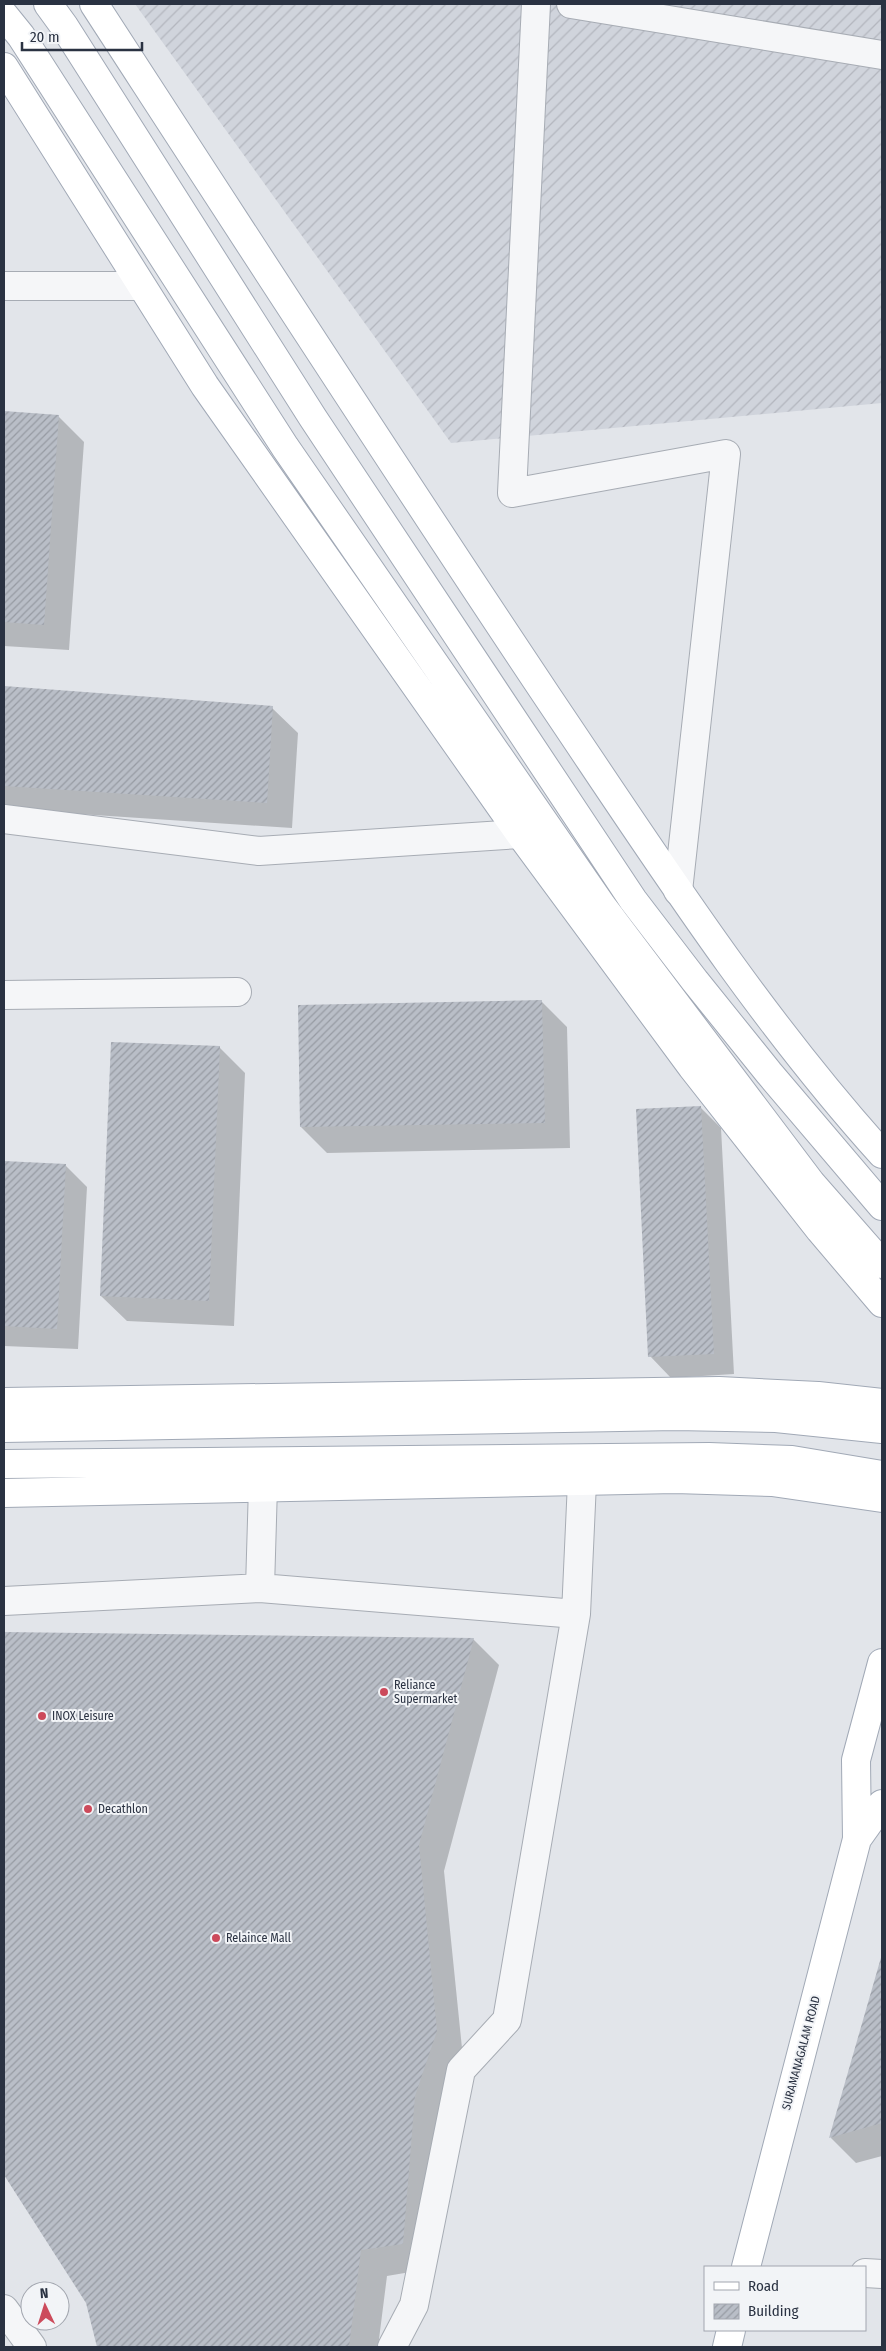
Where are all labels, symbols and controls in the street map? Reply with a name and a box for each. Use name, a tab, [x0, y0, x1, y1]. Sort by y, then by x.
scale bar	[22, 20, 142, 52]
text: 20 m	[30, 28, 60, 46]
place label: Reliance Supermarket	[394, 1678, 457, 1706]
marker: Reliance Supermarket	[378, 1686, 390, 1698]
place label: INOX Leisure	[52, 1709, 114, 1723]
marker: INOX Leisure	[36, 1710, 48, 1722]
place label: Decathlon	[98, 1802, 148, 1816]
marker: Decathlon	[82, 1803, 94, 1815]
place label: Relaince Mall	[226, 1931, 291, 1945]
marker: Relaince Mall	[210, 1932, 222, 1944]
street label: SURAMANAGALAM ROAD	[779, 1994, 823, 2112]
legend	[704, 2266, 866, 2331]
text: Road	[748, 2277, 779, 2295]
north arrow	[20, 2281, 70, 2331]
text: N	[39, 2285, 49, 2302]
text: Building	[748, 2302, 799, 2320]

